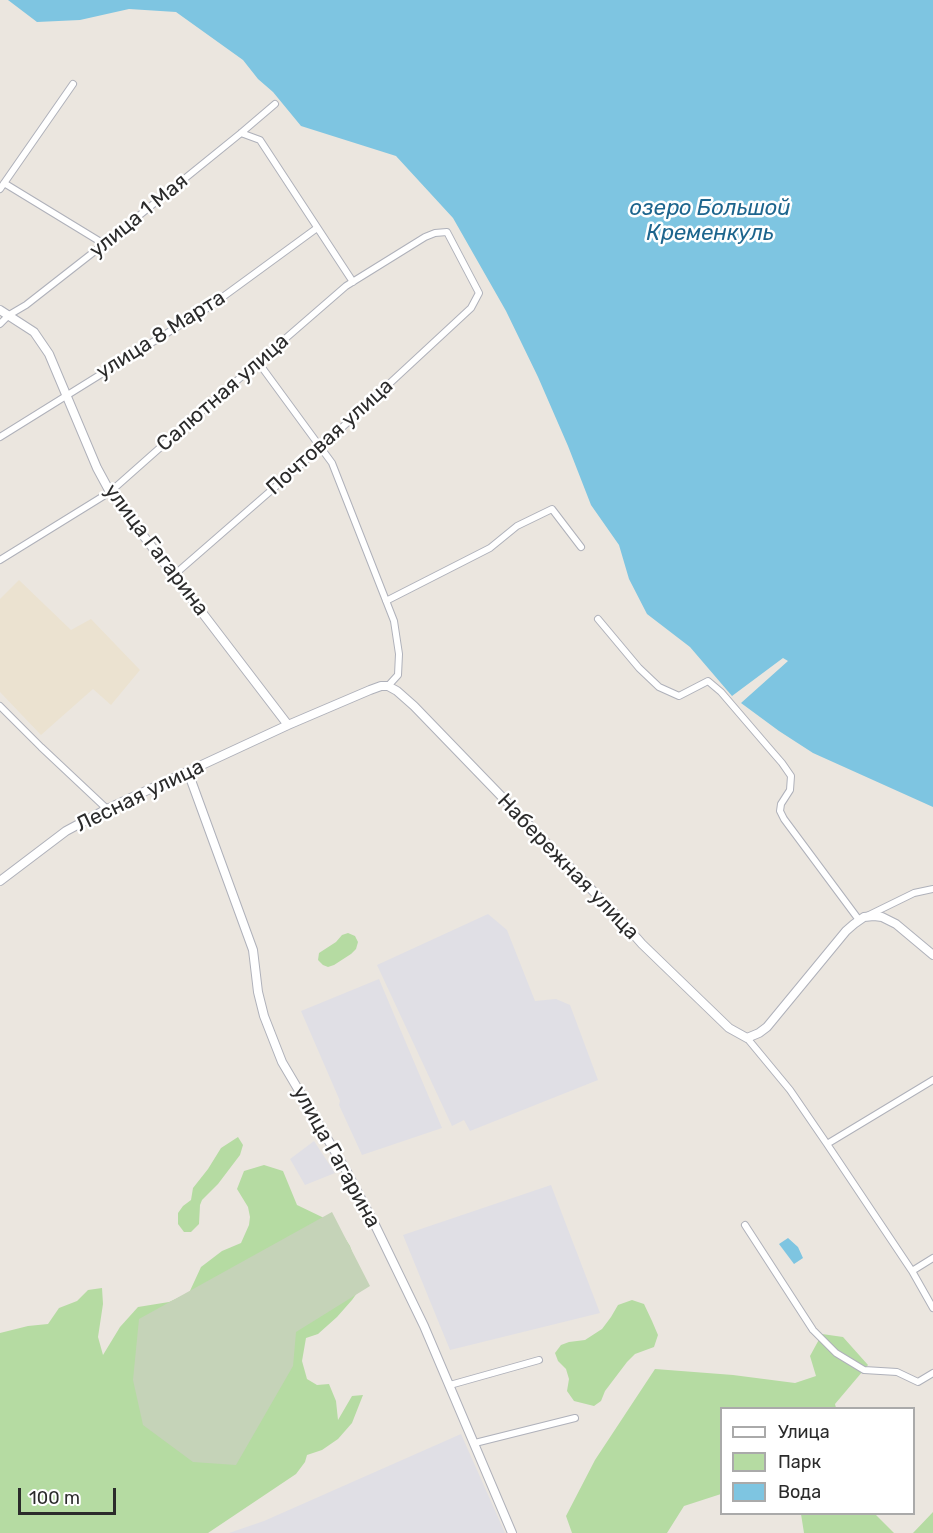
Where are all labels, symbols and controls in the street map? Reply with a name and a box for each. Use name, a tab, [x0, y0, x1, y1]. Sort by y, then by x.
street label: улица 1 Мая	[85, 169, 193, 263]
water label: озеро Большой Кременкуль	[629, 196, 791, 248]
street label: улица 8 Марта	[92, 285, 230, 385]
street label: Салютная улица	[152, 329, 294, 457]
street label: Почтовая улица	[261, 374, 399, 500]
street label: улица Гагарина	[98, 479, 214, 621]
street label: Лесная улица	[72, 754, 208, 838]
street label: Набережная улица	[492, 789, 644, 945]
street label: улица Гагарина	[287, 1082, 385, 1232]
legend	[720, 1407, 915, 1515]
text: Улица	[778, 1421, 830, 1443]
text: Парк	[778, 1451, 821, 1473]
scale bar	[21, 1476, 118, 1514]
text: Вода	[778, 1481, 821, 1503]
text: 100 m	[29, 1487, 80, 1509]

